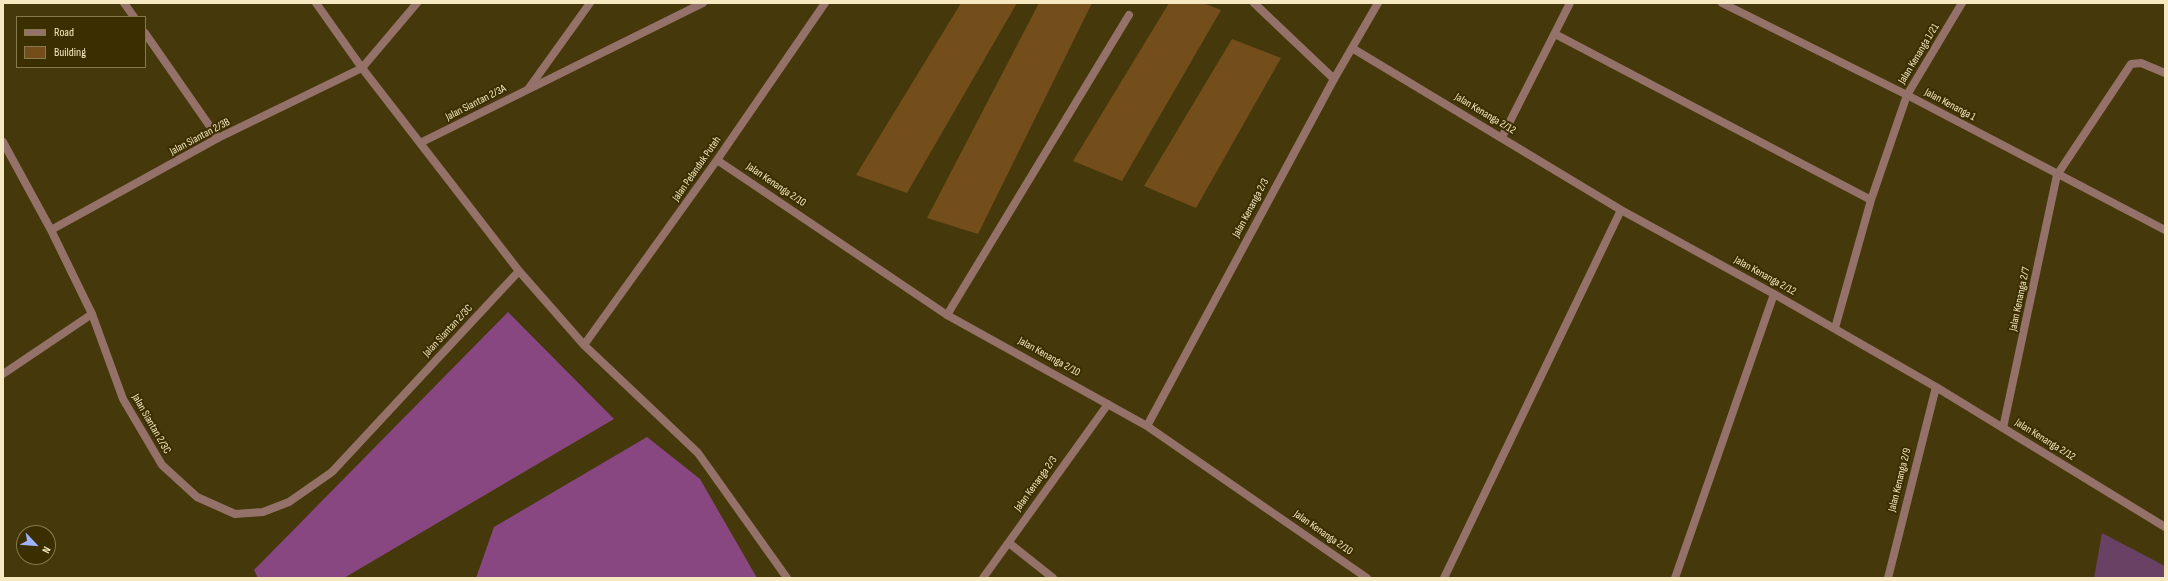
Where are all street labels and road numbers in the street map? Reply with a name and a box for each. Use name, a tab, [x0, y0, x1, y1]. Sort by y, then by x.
street label: Jalan Kenanga 1/21	[1896, 21, 1942, 87]
street label: Jalan Siantan 2/3A	[443, 82, 509, 124]
street label: Jalan Kenanga 1	[1922, 86, 1978, 124]
street label: Jalan Kenanga 2/12	[1452, 91, 1518, 137]
street label: Jalan Siantan 2/3B	[168, 116, 232, 158]
street label: Jalan Pelanduk Puteh	[670, 134, 724, 204]
street label: Jalan Kenanga 2/10	[744, 160, 808, 210]
street label: Jalan Kenanga 2/3	[1230, 176, 1272, 240]
street label: Jalan Kenanga 2/12	[1732, 254, 1798, 298]
street label: Jalan Kenanga 2/7	[2007, 266, 2033, 332]
street label: Jalan Siantan 2/3C	[420, 302, 476, 360]
street label: Jalan Kenanga 2/10	[1016, 334, 1082, 380]
street label: Jalan Siantan 2/3C	[129, 392, 173, 456]
street label: Jalan Kenanga 2/12	[2012, 416, 2078, 464]
street label: Jalan Kenanga 2/9	[1886, 447, 1914, 513]
street label: Jalan Kenanga 2/3	[1012, 454, 1060, 514]
street label: Jalan Kenanga 2/10	[1291, 508, 1355, 558]

